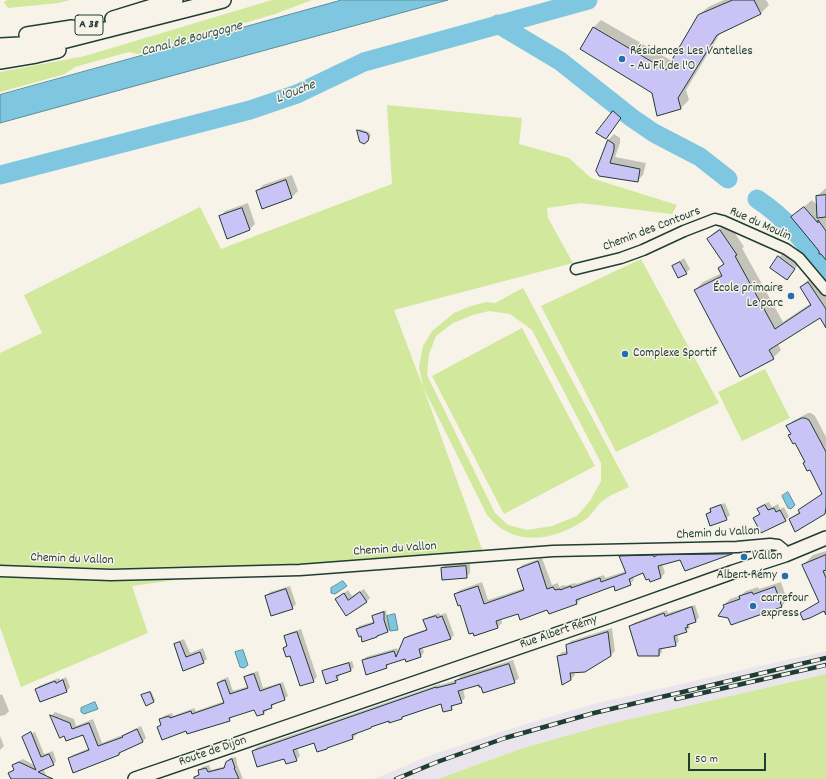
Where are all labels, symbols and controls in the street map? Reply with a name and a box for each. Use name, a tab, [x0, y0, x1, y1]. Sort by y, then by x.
road number: A 38	[75, 15, 103, 35]
water label: Canal de Bourgogne	[140, 18, 244, 62]
place label: Résidences Les Vantelles - Au Fil de l'O	[630, 44, 753, 75]
marker: Résidences Les Vantelles - Au Fil de l'O	[617, 54, 627, 64]
water label: L'Ouche	[274, 78, 318, 108]
street label: Chemin des Contours	[601, 204, 703, 256]
street label: Rue du Moulin	[727, 204, 793, 246]
place label: École primaire Le parc	[713, 281, 783, 312]
marker: École primaire Le parc	[786, 291, 796, 301]
place label: Complexe Sportif	[633, 346, 717, 362]
marker: Complexe Sportif	[620, 349, 630, 359]
street label: Chemin du Vallon	[676, 524, 760, 544]
street label: Chemin du Vallon	[353, 539, 437, 561]
place label: Vallon	[752, 549, 782, 565]
street label: Chemin du Vallon	[30, 551, 114, 569]
marker: Vallon	[739, 552, 749, 562]
place label: Albert Rémy	[717, 568, 777, 584]
marker: Albert Rémy	[780, 571, 790, 581]
place label: carrefour express	[761, 591, 808, 622]
marker: carrefour express	[748, 601, 758, 611]
street label: Rue Albert Rémy	[518, 612, 600, 654]
street label: Route de Dijon	[177, 733, 249, 771]
scale bar	[690, 745, 768, 771]
text: 50 m	[695, 751, 718, 768]

